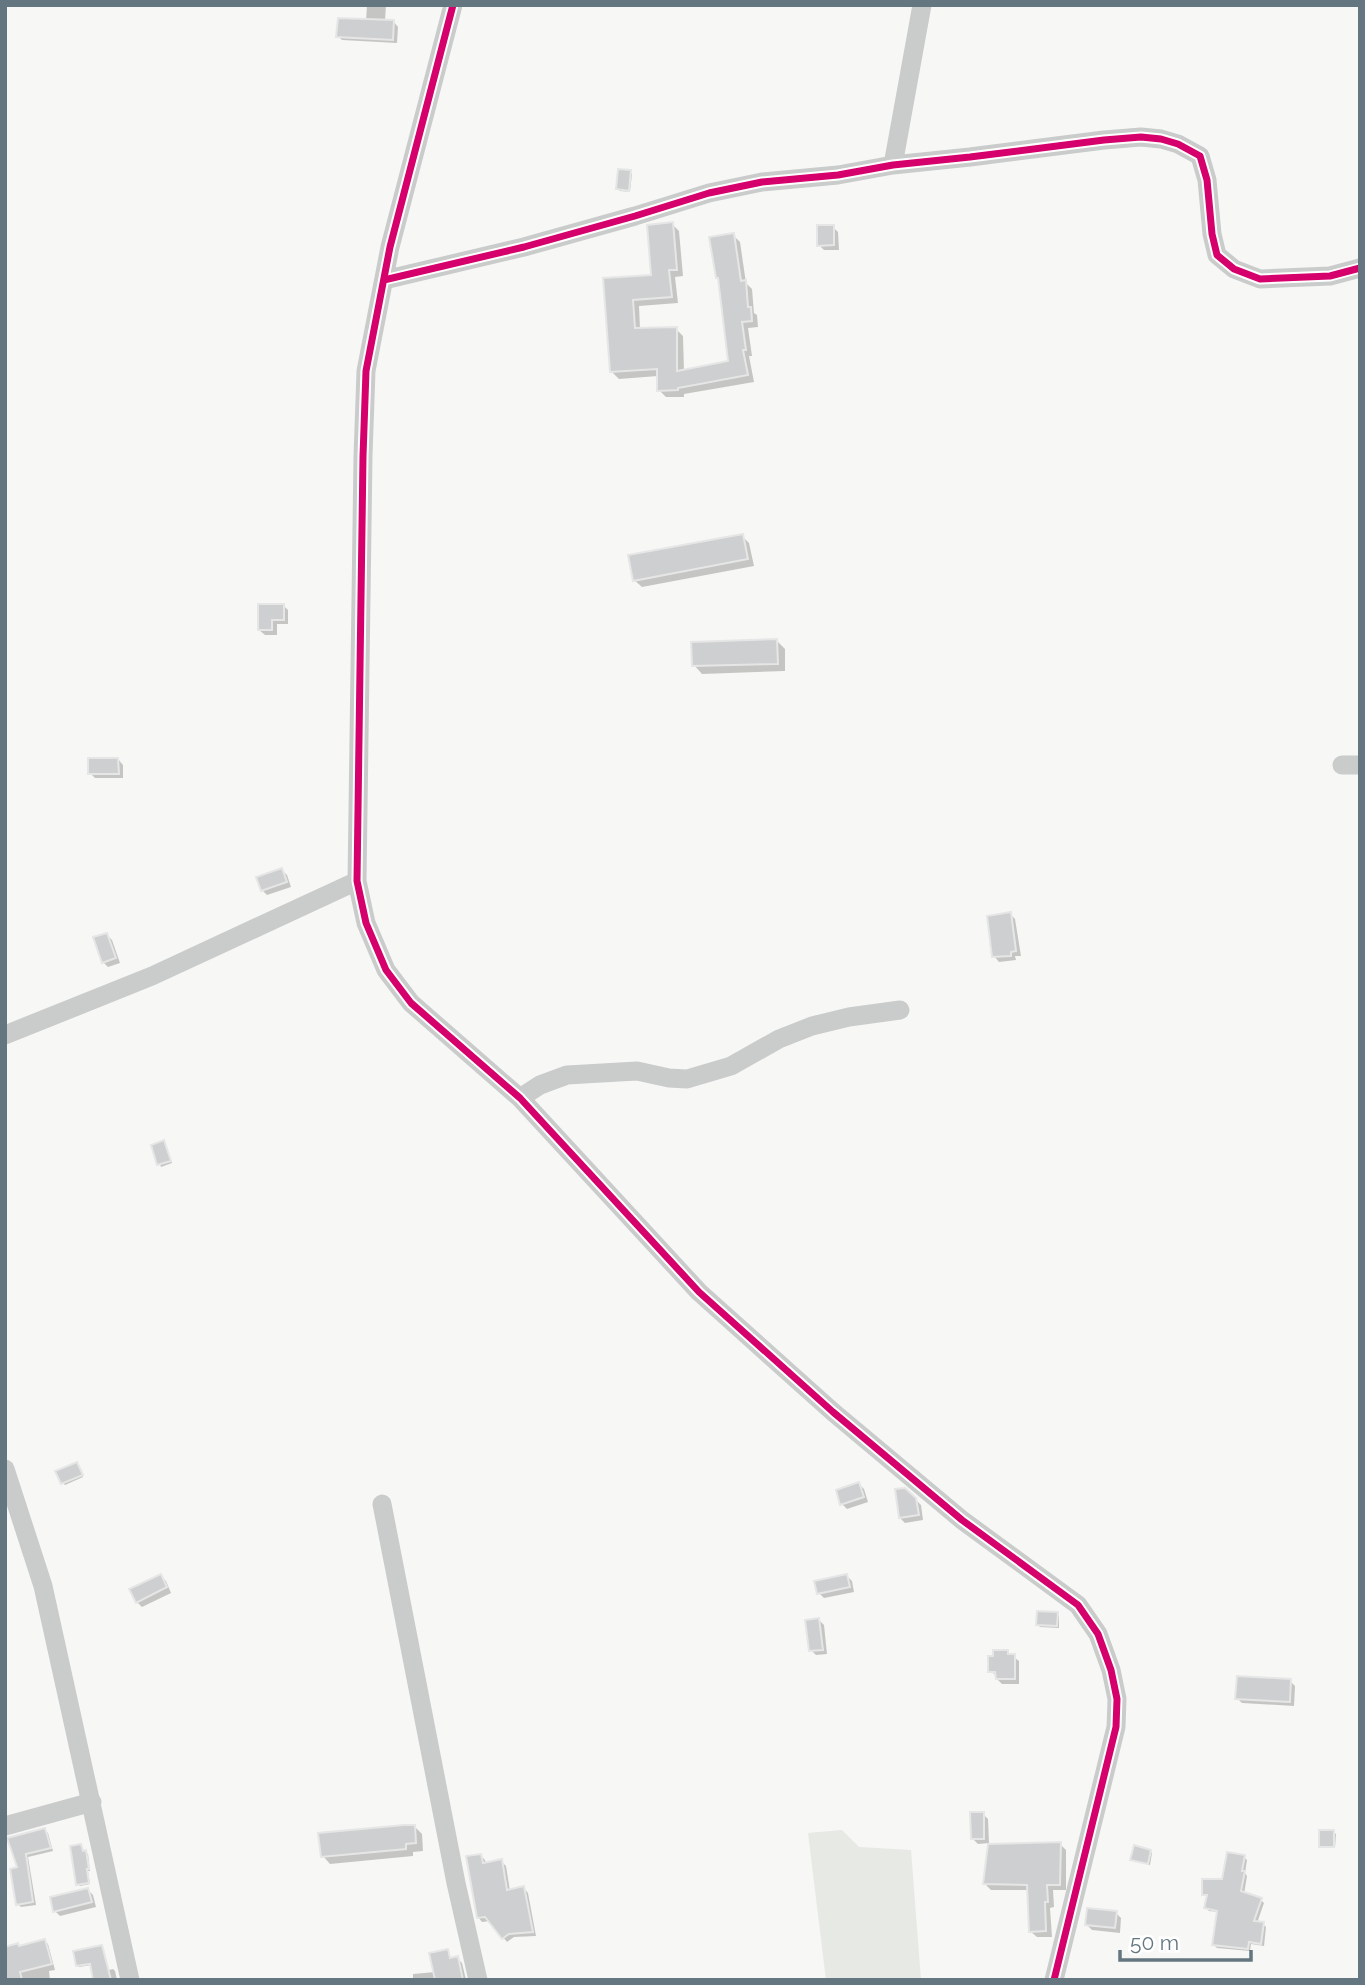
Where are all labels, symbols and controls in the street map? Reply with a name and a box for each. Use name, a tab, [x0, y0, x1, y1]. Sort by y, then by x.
scale bar	[1120, 1918, 1251, 1962]
text: 50 m	[1130, 1930, 1179, 1955]

